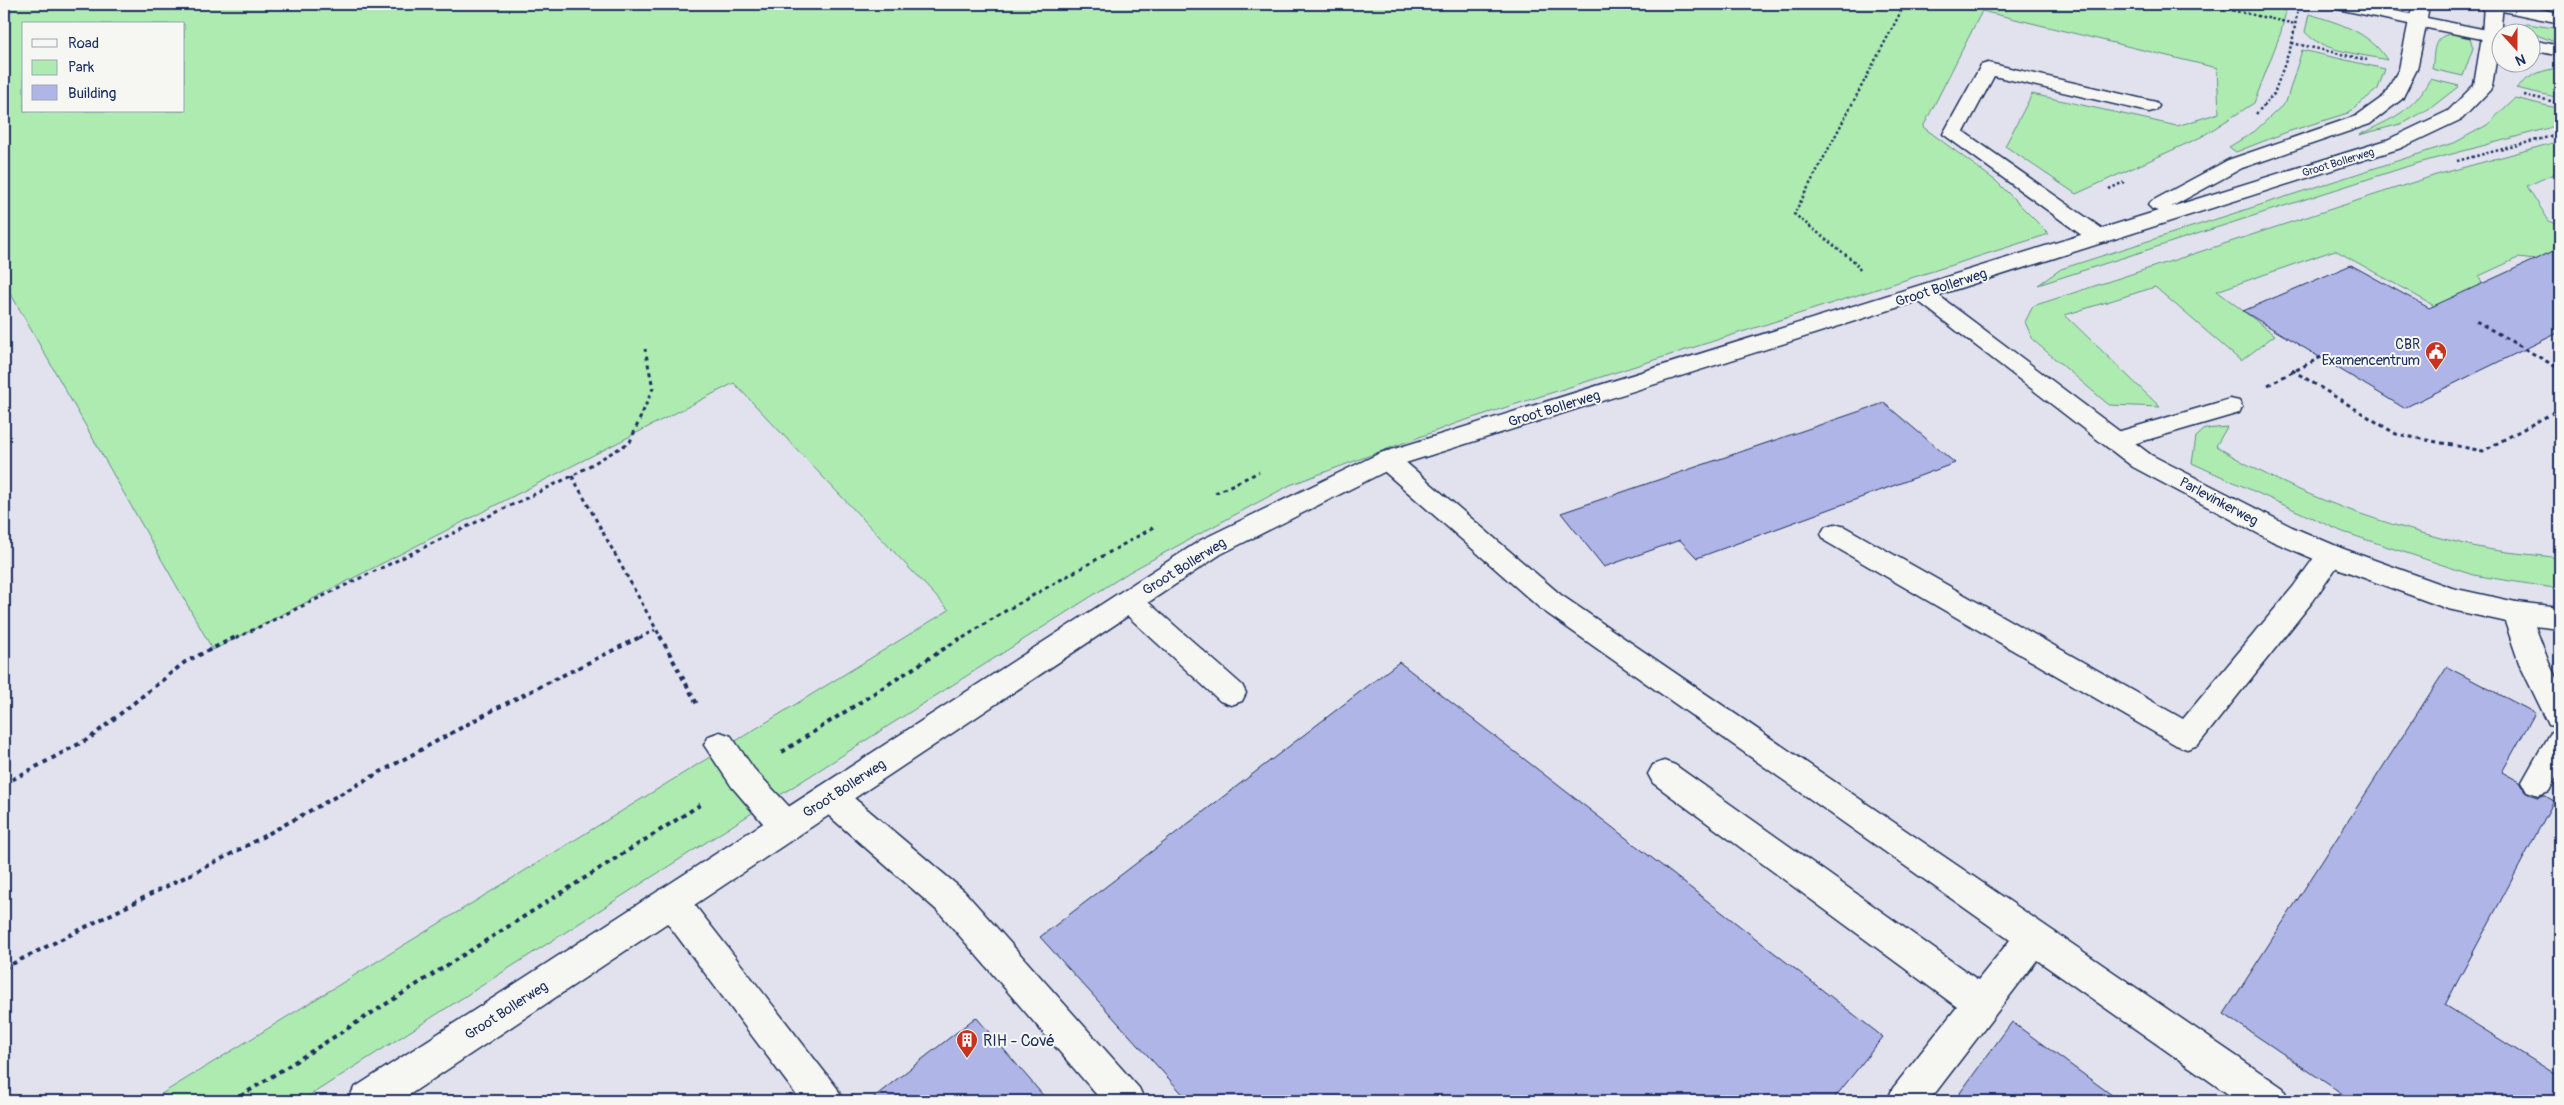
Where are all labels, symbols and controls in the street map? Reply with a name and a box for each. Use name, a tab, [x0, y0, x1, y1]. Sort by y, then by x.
legend	[22, 22, 185, 112]
north arrow	[2492, 22, 2542, 72]
text: Road	[68, 34, 99, 53]
text: N	[2513, 50, 2528, 69]
text: Park	[68, 58, 95, 77]
text: Building	[68, 84, 116, 103]
street label: Groot Bollerweg	[2301, 145, 2376, 180]
street label: Groot Bollerweg	[1893, 265, 1989, 310]
place label: CBR Examencentrum	[2322, 336, 2420, 369]
public building icon: CBR Examencentrum	[2424, 340, 2448, 371]
street label: Groot Bollerweg	[1506, 386, 1602, 431]
street label: Parlevinkerweg	[2177, 474, 2261, 529]
street label: Groot Bollerweg	[1139, 534, 1229, 599]
street label: Groot Bollerweg	[800, 755, 889, 821]
street label: Groot Bollerweg	[462, 977, 551, 1043]
building icon: RIH - Cové	[955, 1028, 979, 1059]
place label: RIH - Cové	[983, 1031, 1055, 1051]

